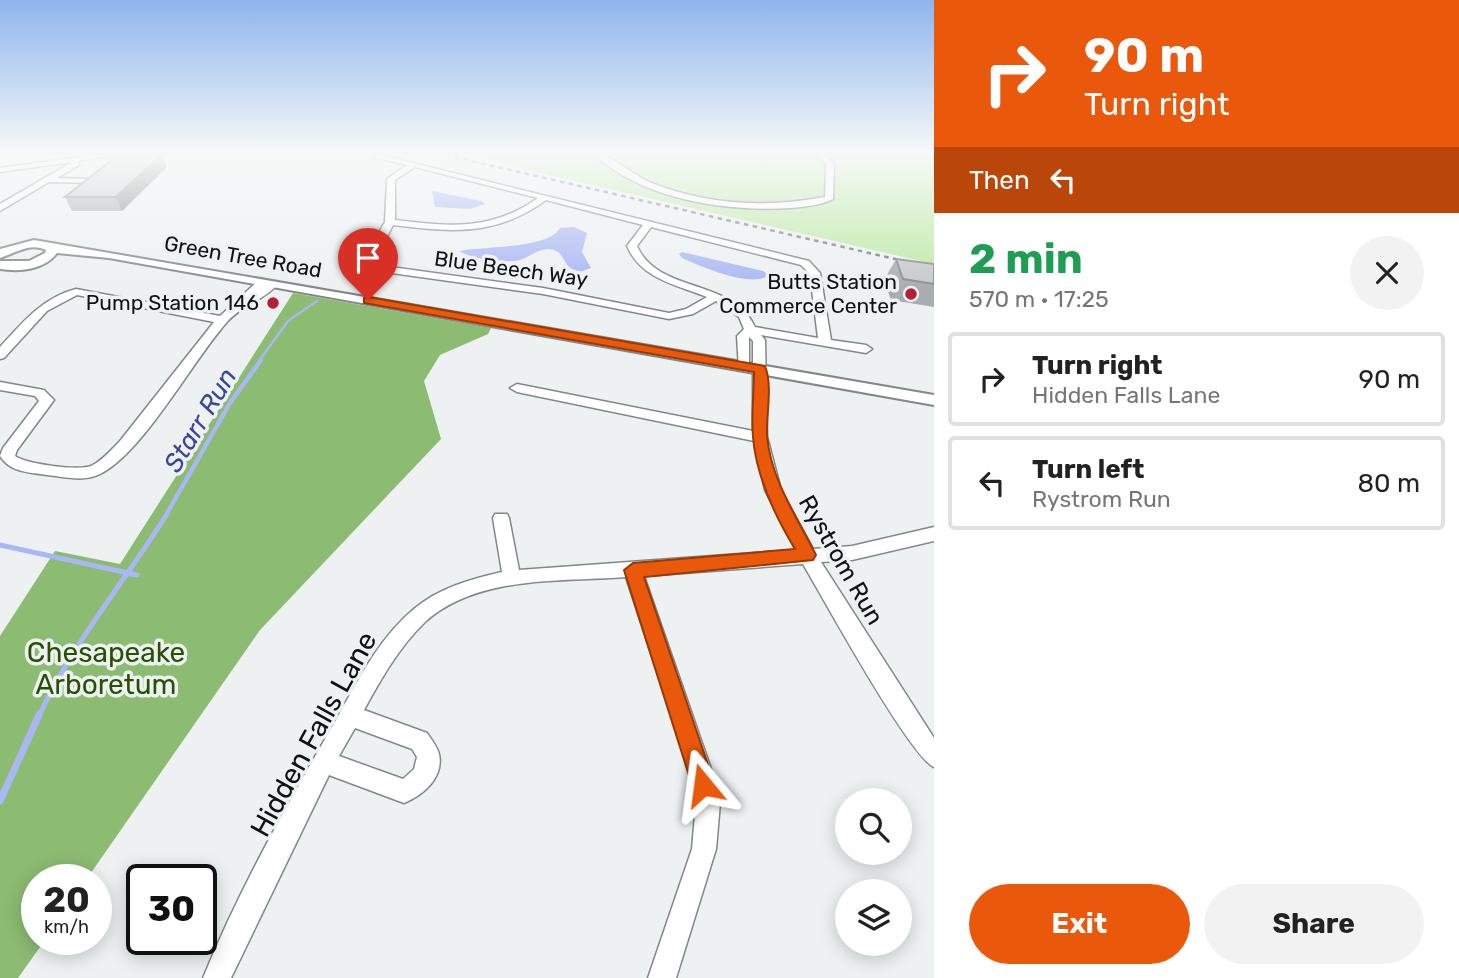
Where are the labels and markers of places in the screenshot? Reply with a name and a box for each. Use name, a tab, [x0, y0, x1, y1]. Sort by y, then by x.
pin	[338, 228, 398, 300]
place label: Butts Station Commerce Center	[719, 269, 897, 318]
marker: Butts Station Commerce Center	[903, 286, 919, 302]
place label: Pump Station 146	[86, 290, 259, 315]
marker: Pump Station 146	[265, 295, 281, 311]

